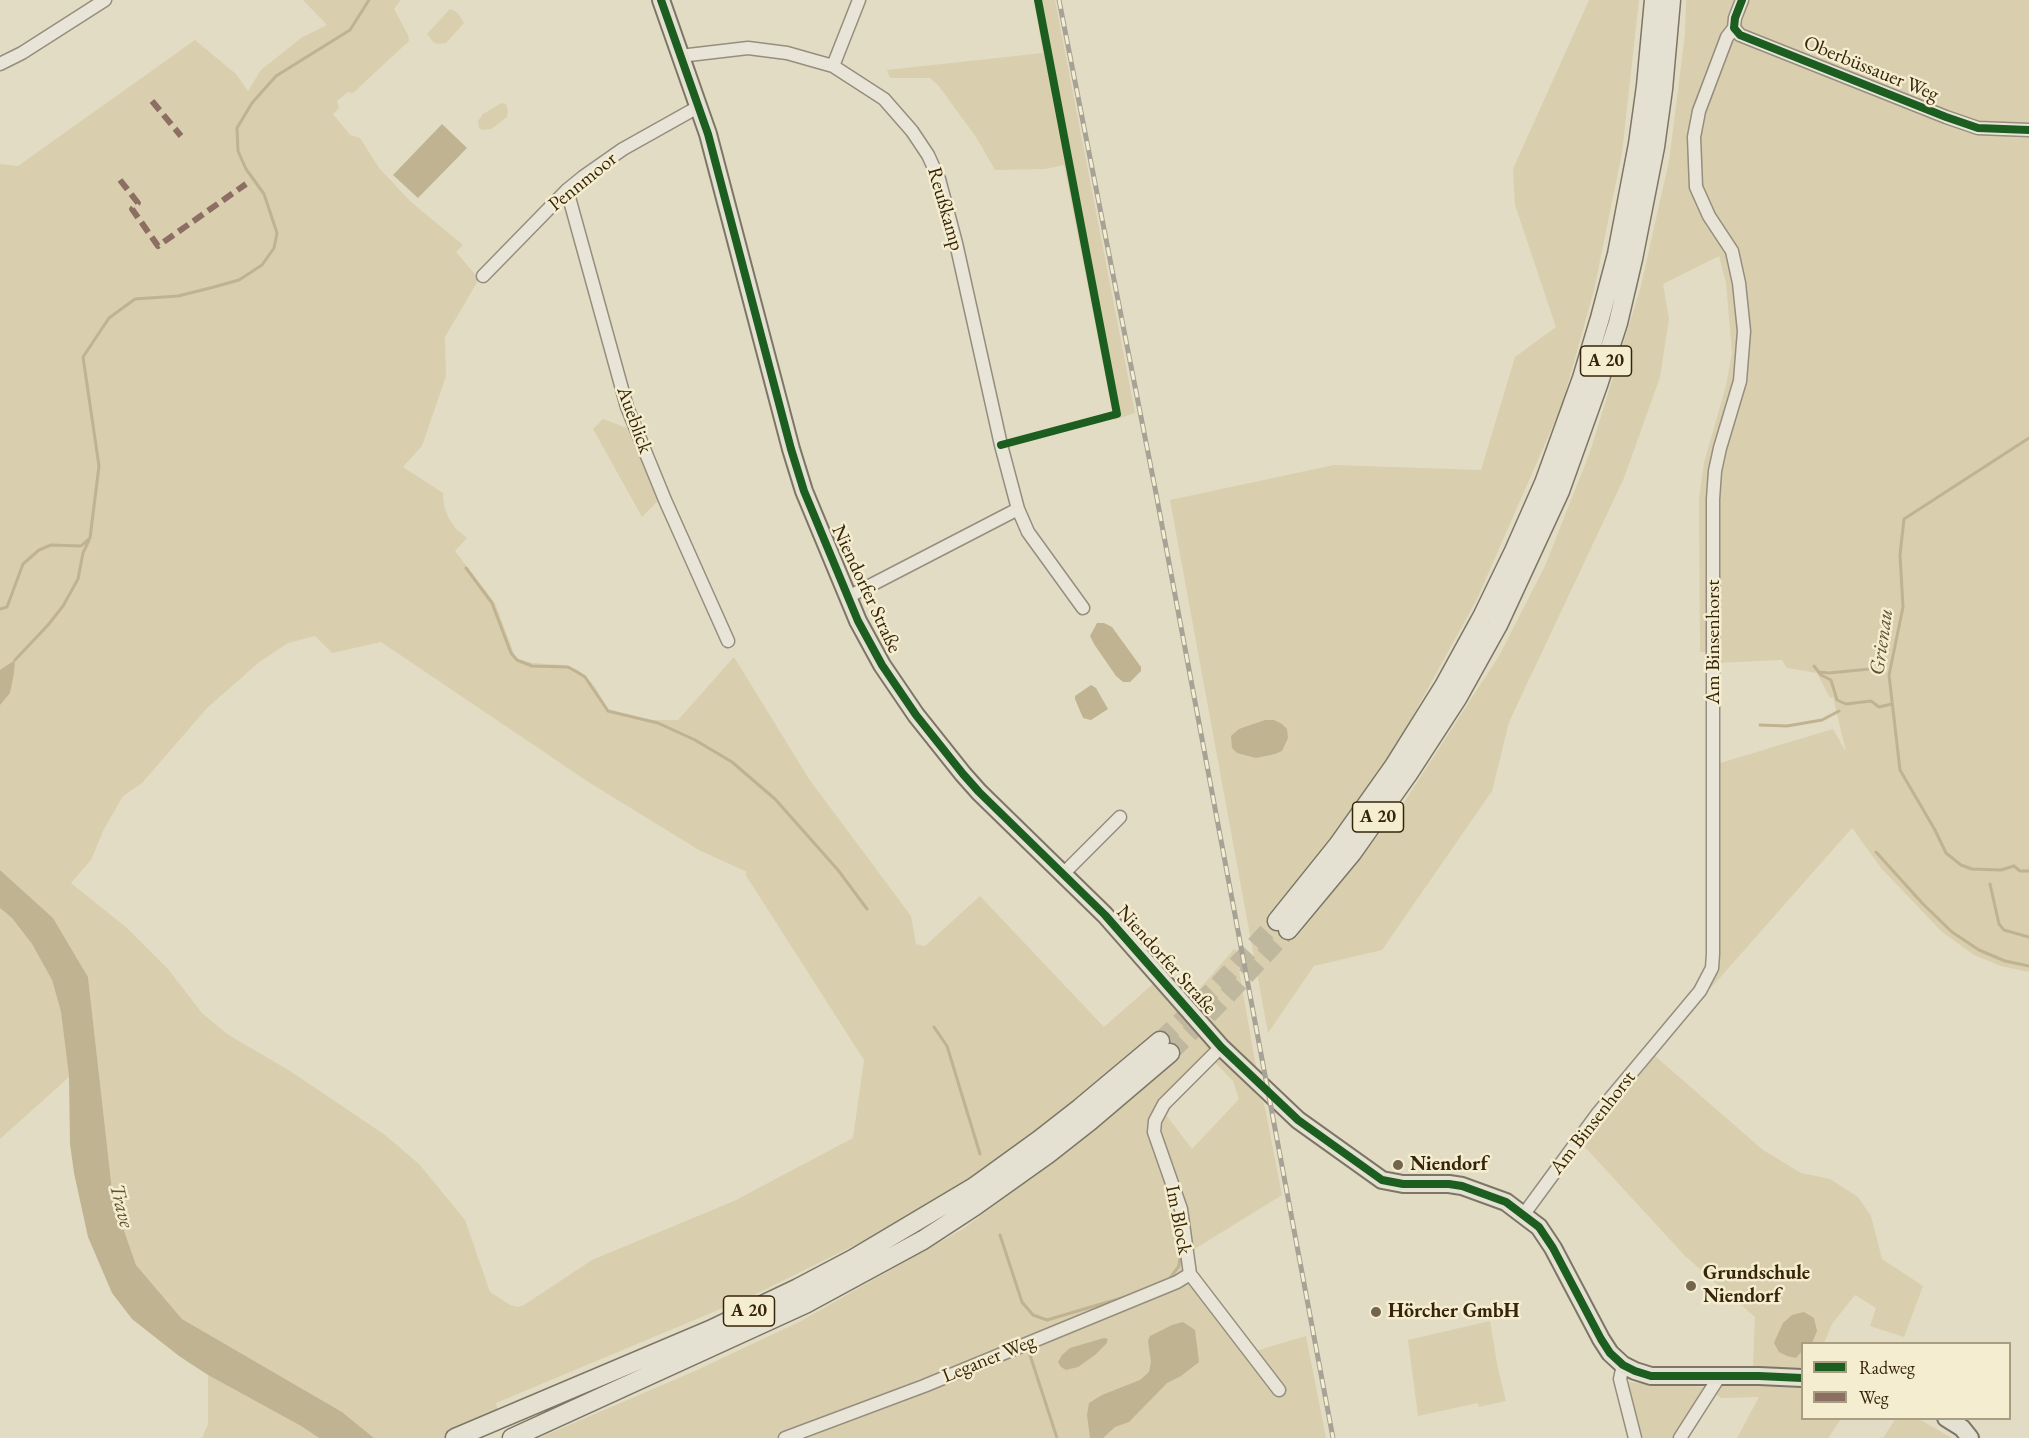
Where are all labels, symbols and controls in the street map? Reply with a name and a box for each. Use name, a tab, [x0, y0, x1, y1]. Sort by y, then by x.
street label: Oberbüssauer Weg	[1800, 31, 1942, 107]
street label: Pennmoor	[544, 147, 622, 217]
street label: Reußkamp	[922, 164, 968, 254]
road number: A 20	[1580, 346, 1632, 376]
street label: Aueblick	[611, 383, 657, 457]
street label: Niendorfer Straße	[826, 521, 906, 657]
street label: Am Binsenhorst	[1702, 579, 1726, 705]
water label: Grienau	[1865, 607, 1899, 677]
road number: A 20	[1352, 802, 1404, 832]
street label: Niendorfer Straße	[1111, 901, 1221, 1019]
street label: Am Binsenhorst	[1545, 1066, 1641, 1180]
place label: Niendorf	[1410, 1153, 1488, 1177]
marker: Niendorf	[1391, 1158, 1405, 1172]
water label: Trave	[103, 1181, 139, 1231]
street label: Im Block	[1160, 1183, 1196, 1257]
place label: Grundschule Niendorf	[1703, 1262, 1810, 1309]
marker: Grundschule Niendorf	[1684, 1279, 1698, 1293]
road number: A 20	[724, 1296, 774, 1326]
place label: Hörcher GmbH	[1388, 1300, 1520, 1324]
marker: Hörcher GmbH	[1369, 1305, 1383, 1319]
street label: Leganer Weg	[939, 1330, 1039, 1388]
legend	[1801, 1342, 2011, 1420]
text: Radweg	[1859, 1356, 1915, 1379]
text: Weg	[1859, 1386, 1889, 1409]

